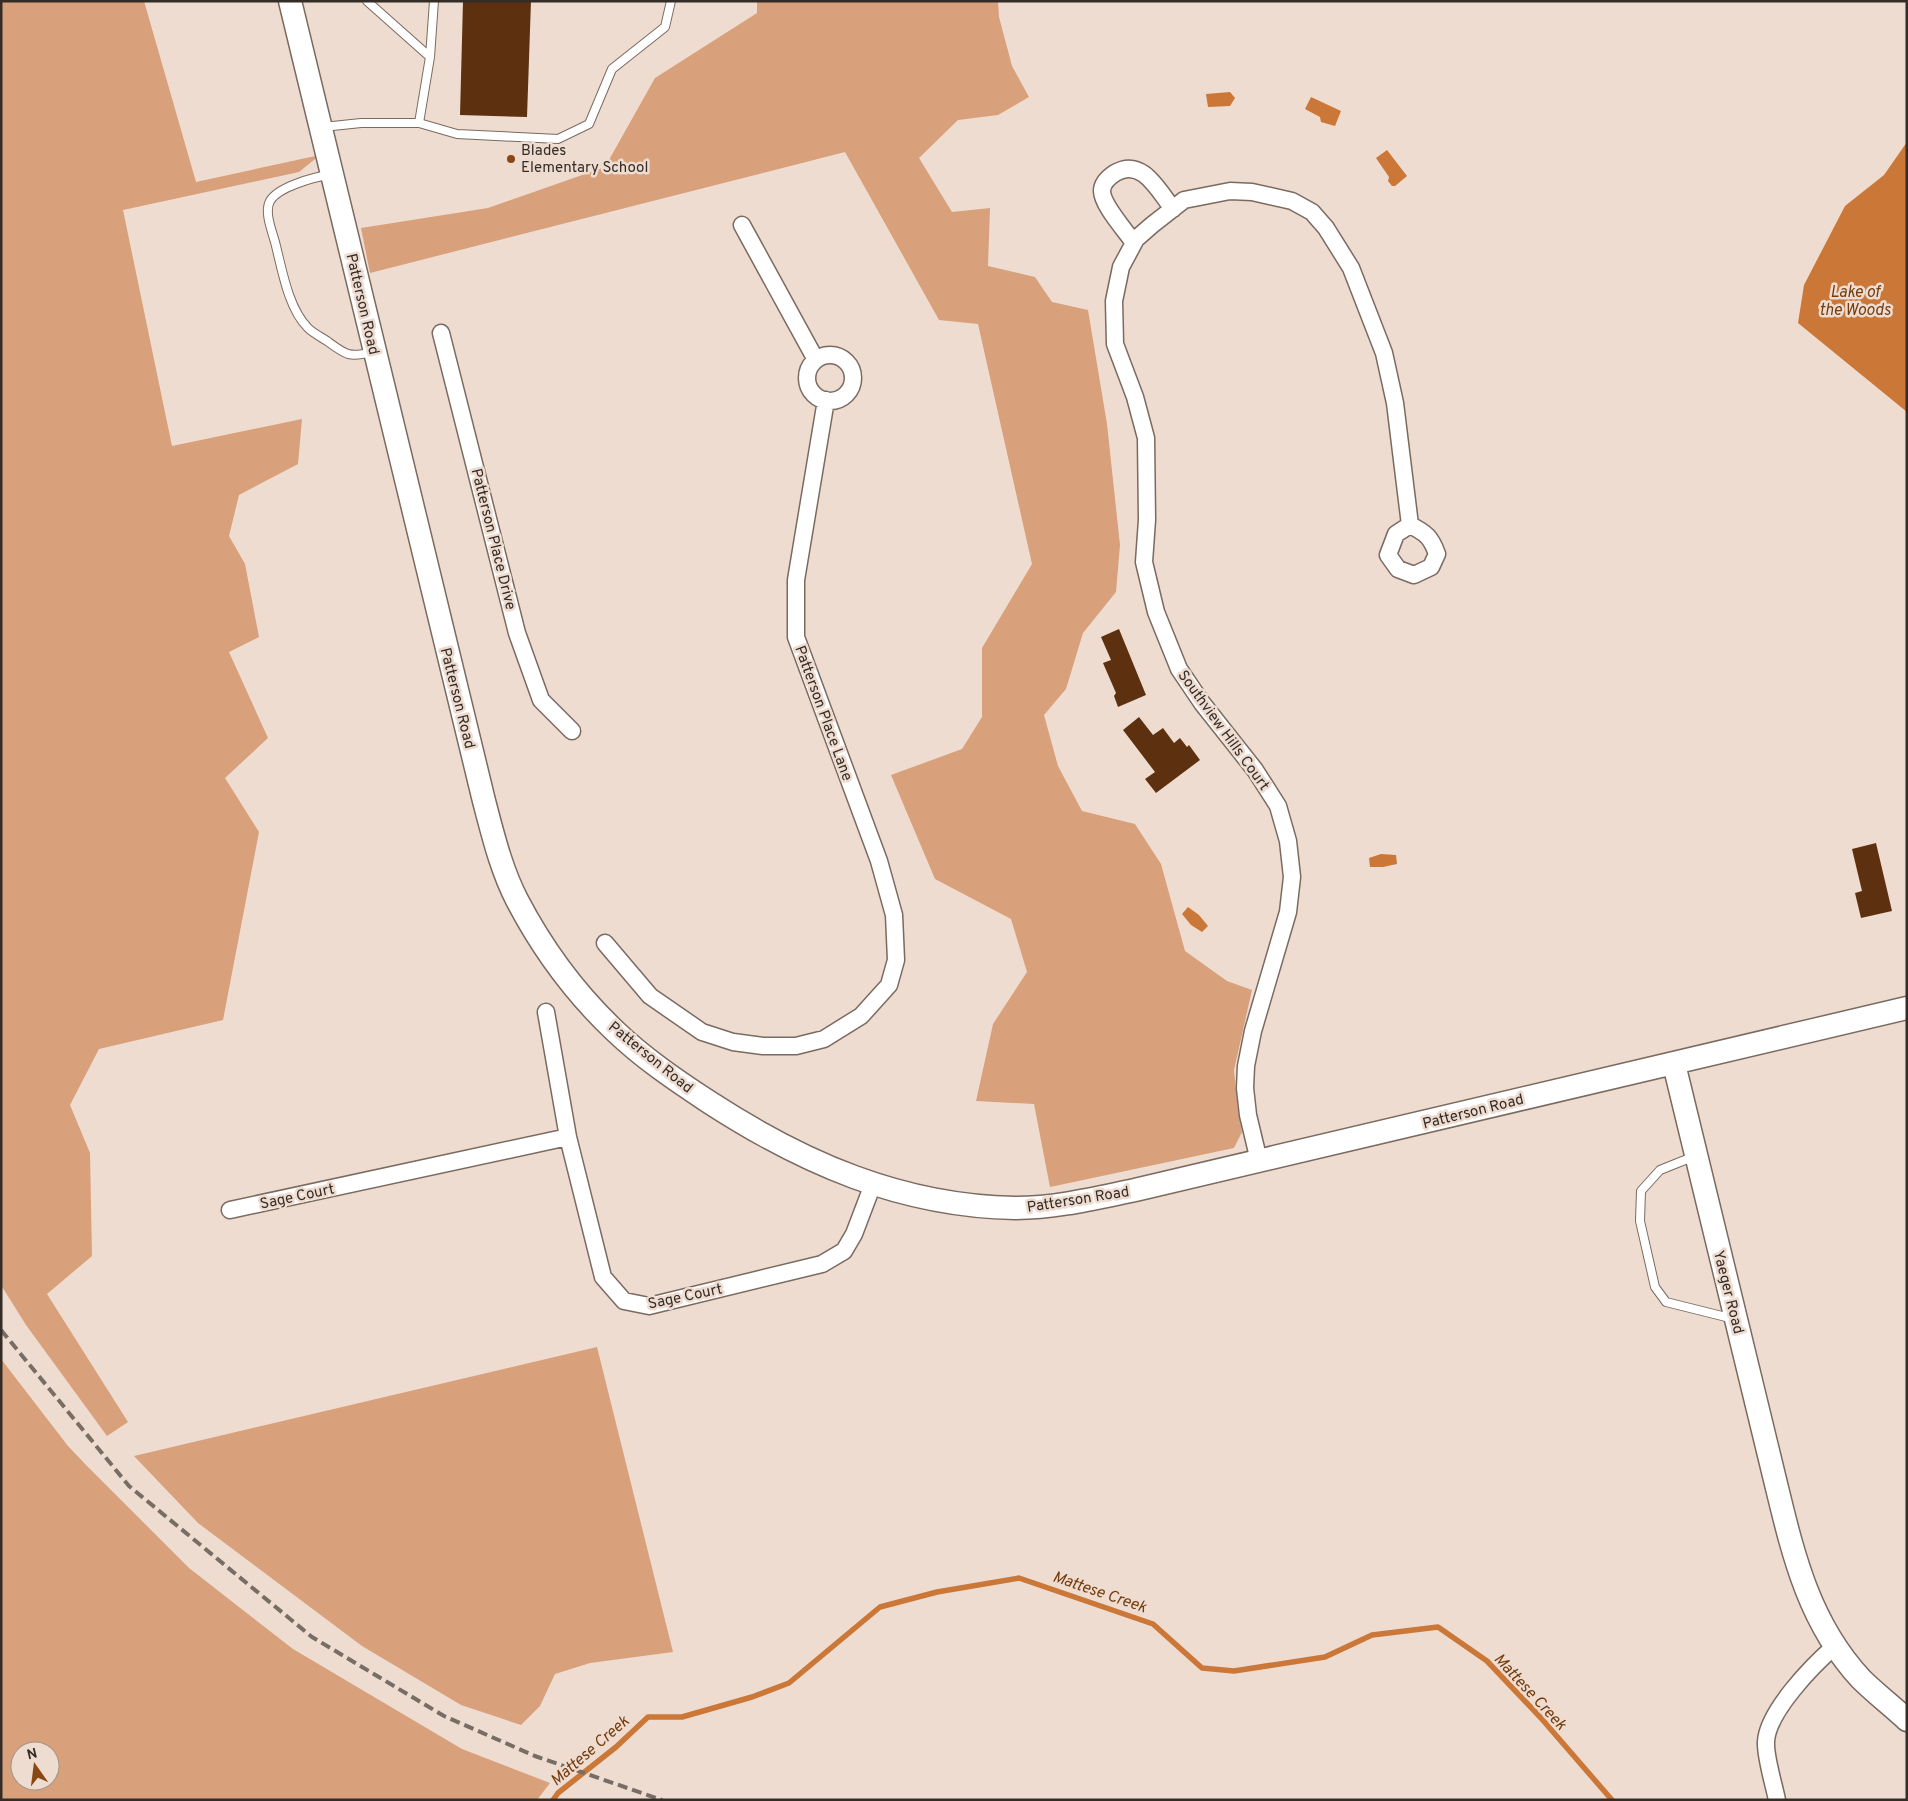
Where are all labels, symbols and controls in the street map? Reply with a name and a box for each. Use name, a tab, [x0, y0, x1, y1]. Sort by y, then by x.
place label: Blades Elementary School	[521, 142, 648, 178]
marker: Blades Elementary School	[505, 153, 517, 165]
street label: Patterson Road	[341, 252, 382, 357]
water label: Lake of the Woods	[1819, 283, 1891, 321]
street label: Patterson Place Drive	[466, 467, 519, 612]
street label: Patterson Place Lane	[789, 643, 856, 784]
street label: Patterson Road	[435, 646, 478, 751]
street label: Southview Hills Court	[1173, 667, 1273, 795]
street label: Patterson Road	[604, 1018, 696, 1098]
street label: Patterson Road	[1421, 1091, 1526, 1134]
street label: Sage Court	[258, 1180, 336, 1215]
street label: Patterson Road	[1026, 1183, 1131, 1218]
street label: Yaeger Road	[1708, 1248, 1747, 1336]
street label: Sage Court	[646, 1280, 724, 1315]
water label: Mattese Creek	[1050, 1568, 1150, 1619]
water label: Mattese Creek	[1489, 1650, 1571, 1736]
water label: Mattese Creek	[547, 1711, 635, 1791]
north arrow	[10, 1741, 60, 1791]
text: N	[25, 1745, 39, 1764]

